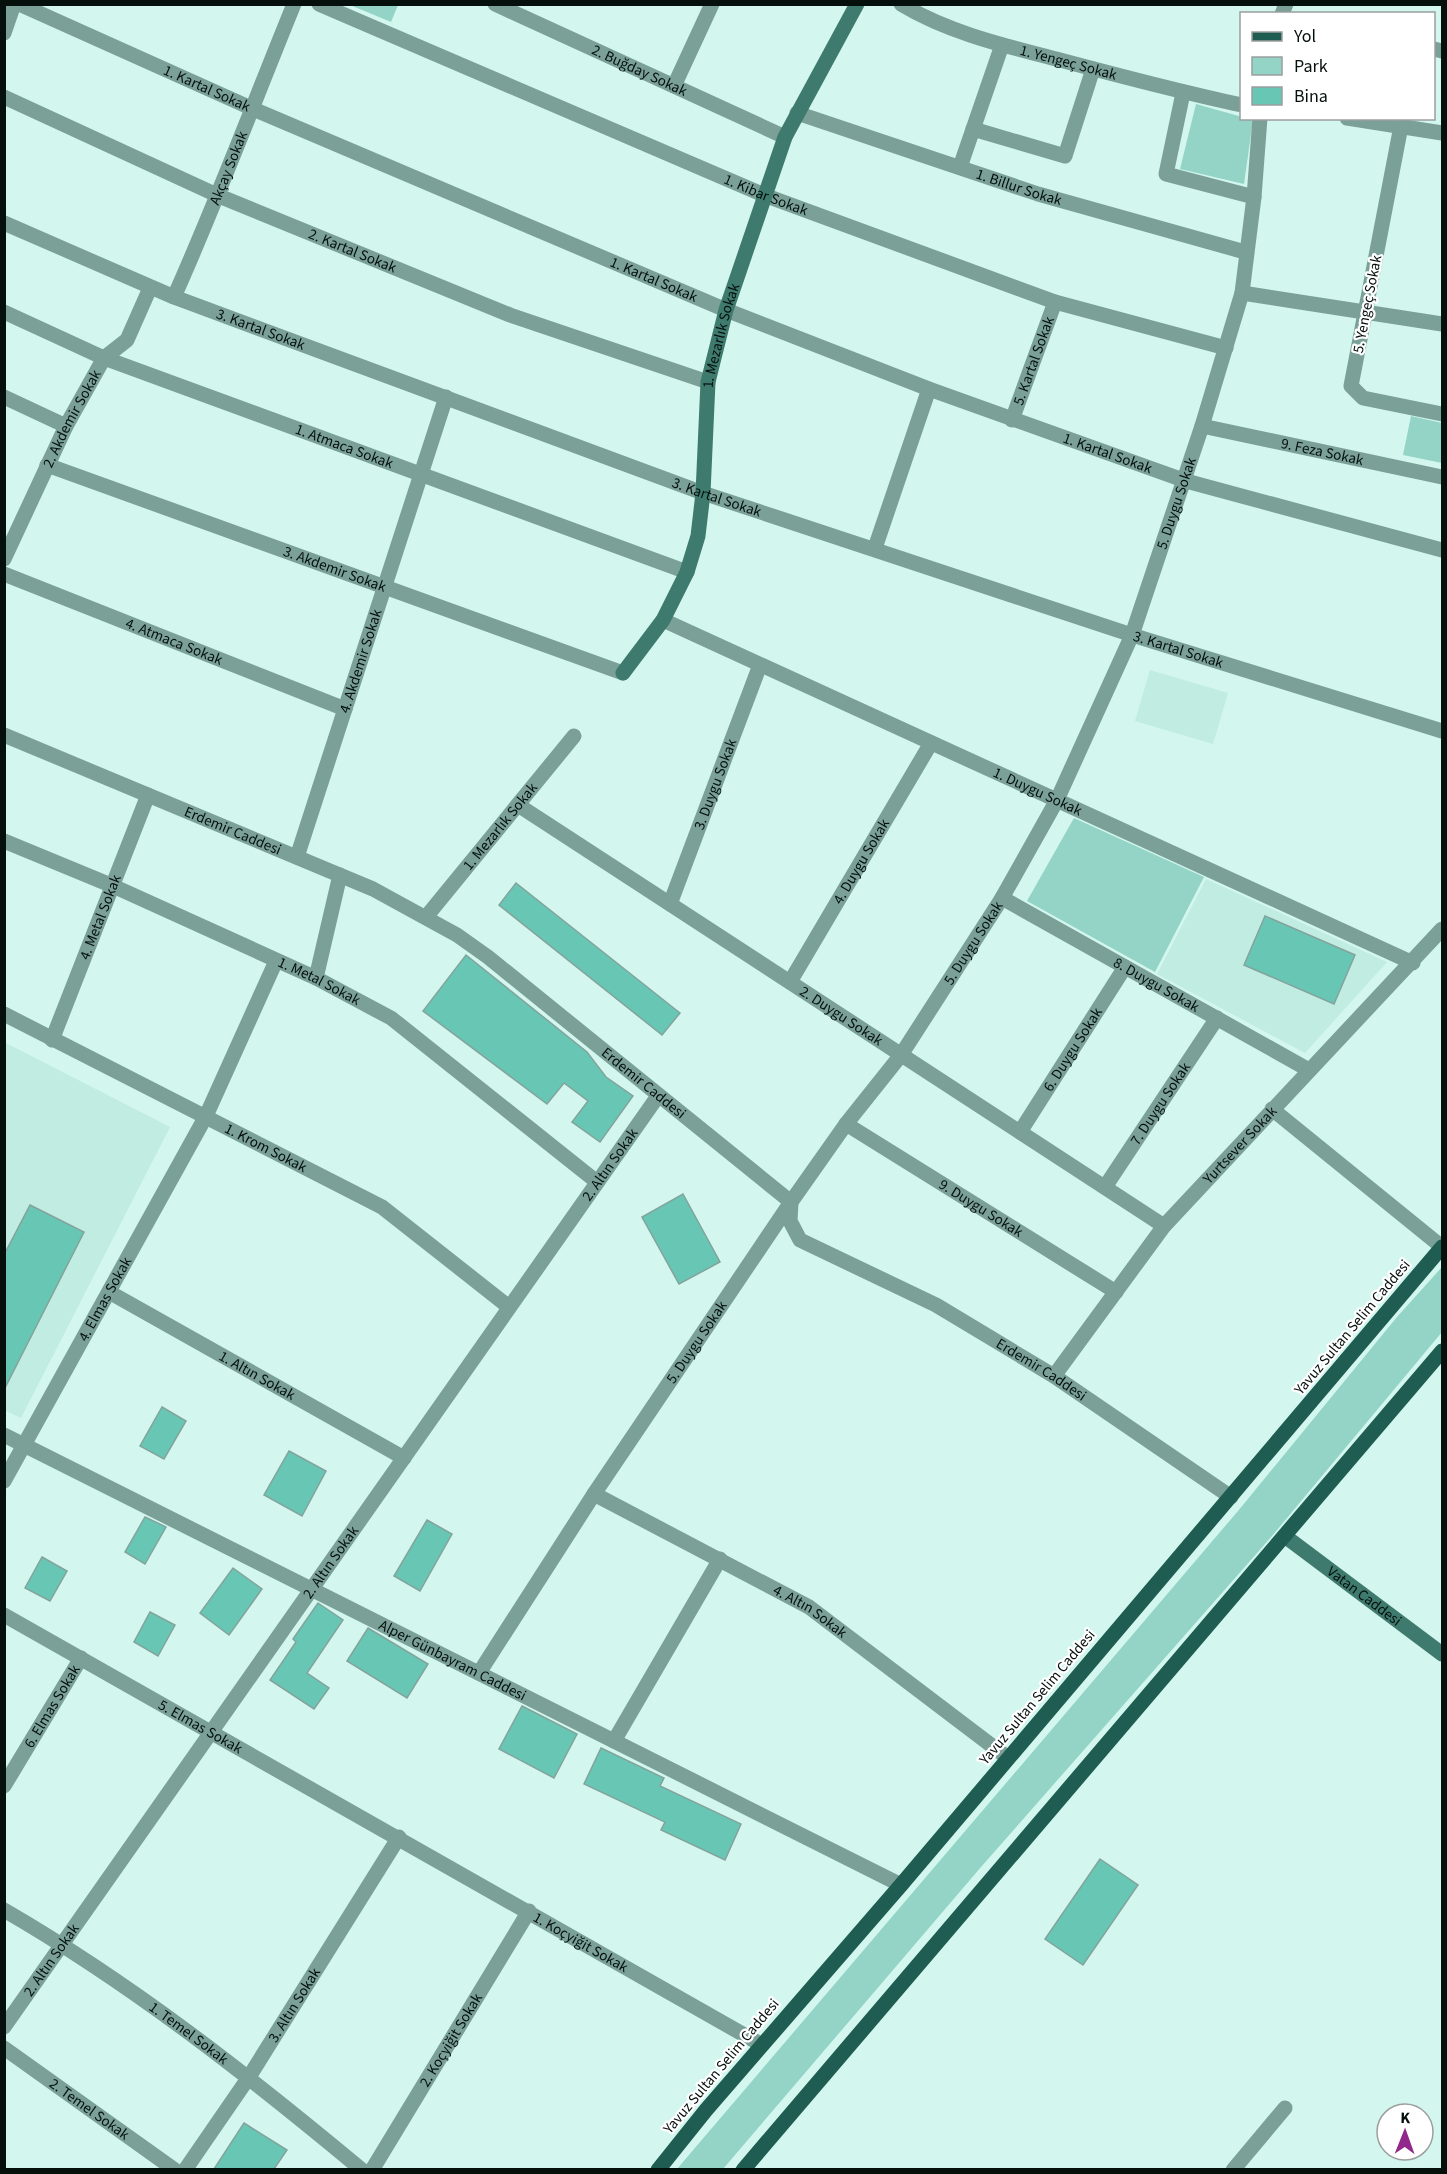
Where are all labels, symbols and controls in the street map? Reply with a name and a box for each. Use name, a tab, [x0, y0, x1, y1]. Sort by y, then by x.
legend	[1240, 12, 1435, 120]
text: Yol	[1293, 24, 1316, 49]
street label: 2. Buğday Sokak	[588, 40, 691, 102]
street label: 1. Yengeç Sokak	[1018, 40, 1120, 86]
text: Park	[1294, 54, 1328, 79]
street label: 1. Kartal Sokak	[160, 60, 254, 118]
text: Bina	[1294, 84, 1328, 109]
street label: Akçay Sokak	[204, 128, 253, 208]
street label: 1. Billur Sokak	[973, 164, 1065, 211]
street label: 1. Kibar Sokak	[720, 169, 811, 221]
street label: 2. Kartal Sokak	[305, 224, 400, 279]
street label: 1. Kartal Sokak	[607, 252, 701, 308]
street label: 5. Yengeç Sokak	[1348, 253, 1387, 355]
street label: 1. Mezarlık Sokak	[698, 280, 746, 389]
street label: 3. Kartal Sokak	[213, 304, 309, 356]
street label: 5. Kartal Sokak	[1008, 313, 1060, 408]
street label: 2. Akdemir Sokak	[38, 365, 107, 471]
street label: 1. Atmaca Sokak	[292, 419, 397, 474]
street label: 1. Kartal Sokak	[1060, 428, 1155, 479]
street label: 9. Feza Sokak	[1279, 433, 1366, 471]
street label: 5. Duygu Sokak	[1151, 454, 1202, 552]
street label: 3. Kartal Sokak	[669, 472, 765, 523]
street label: 3. Akdemir Sokak	[280, 541, 390, 598]
street label: 4. Akdemir Sokak	[334, 606, 388, 716]
street label: 4. Atmaca Sokak	[122, 613, 226, 671]
street label: 3. Kartal Sokak	[1131, 626, 1226, 674]
street label: 3. Duygu Sokak	[689, 735, 742, 833]
street label: 1. Duygu Sokak	[990, 762, 1086, 822]
street label: 1. Mezarlık Sokak	[458, 778, 543, 875]
street label: Erdemir Caddesi	[181, 801, 284, 861]
street label: 4. Duygu Sokak	[828, 815, 895, 908]
street label: 4. Metal Sokak	[74, 871, 127, 963]
street label: 5. Duygu Sokak	[939, 897, 1009, 989]
street label: 1. Metal Sokak	[274, 952, 365, 1011]
street label: 8. Duygu Sokak	[1109, 952, 1204, 1018]
street label: 2. Duygu Sokak	[795, 981, 887, 1051]
street label: 6. Duygu Sokak	[1038, 1003, 1108, 1096]
street label: Erdemir Caddesi	[597, 1043, 690, 1124]
street label: 7. Duygu Sokak	[1125, 1058, 1196, 1150]
street label: Yurtsever Sokak	[1198, 1101, 1282, 1190]
street label: 1. Krom Sokak	[221, 1118, 311, 1178]
street label: 2. Altın Sokak	[577, 1124, 644, 1206]
street label: 9. Duygu Sokak	[935, 1174, 1027, 1243]
street label: 4. Elmas Sokak	[73, 1253, 137, 1345]
street label: Yavuz Sultan Selim Caddesi	[1289, 1255, 1415, 1400]
street label: 5. Duygu Sokak	[661, 1296, 733, 1388]
street label: Erdemir Caddesi	[992, 1333, 1091, 1406]
street label: 1. Altın Sokak	[215, 1346, 299, 1406]
street label: 2. Altın Sokak	[298, 1521, 364, 1603]
street label: Vatan Caddesi	[1322, 1561, 1406, 1631]
street label: 4. Altın Sokak	[769, 1580, 852, 1644]
street label: Alper Günbayram Caddesi	[375, 1615, 530, 1706]
street label: Yavuz Sultan Selim Caddesi	[974, 1625, 1100, 1770]
street label: 6. Elmas Sokak	[19, 1661, 86, 1752]
street label: 5. Elmas Sokak	[154, 1695, 247, 1759]
street label: 1. Koçyiğit Sokak	[529, 1907, 632, 1978]
street label: 2. Altın Sokak	[19, 1919, 85, 2001]
street label: 3. Altın Sokak	[263, 1963, 326, 2047]
street label: 2. Koçyiğit Sokak	[415, 1989, 488, 2091]
street label: Yavuz Sultan Selim Caddesi	[658, 1994, 784, 2139]
street label: 1. Temel Sokak	[145, 1997, 233, 2070]
street label: 2. Temel Sokak	[45, 2074, 134, 2146]
north arrow	[1375, 2102, 1435, 2162]
text: K	[1400, 2107, 1411, 2129]

